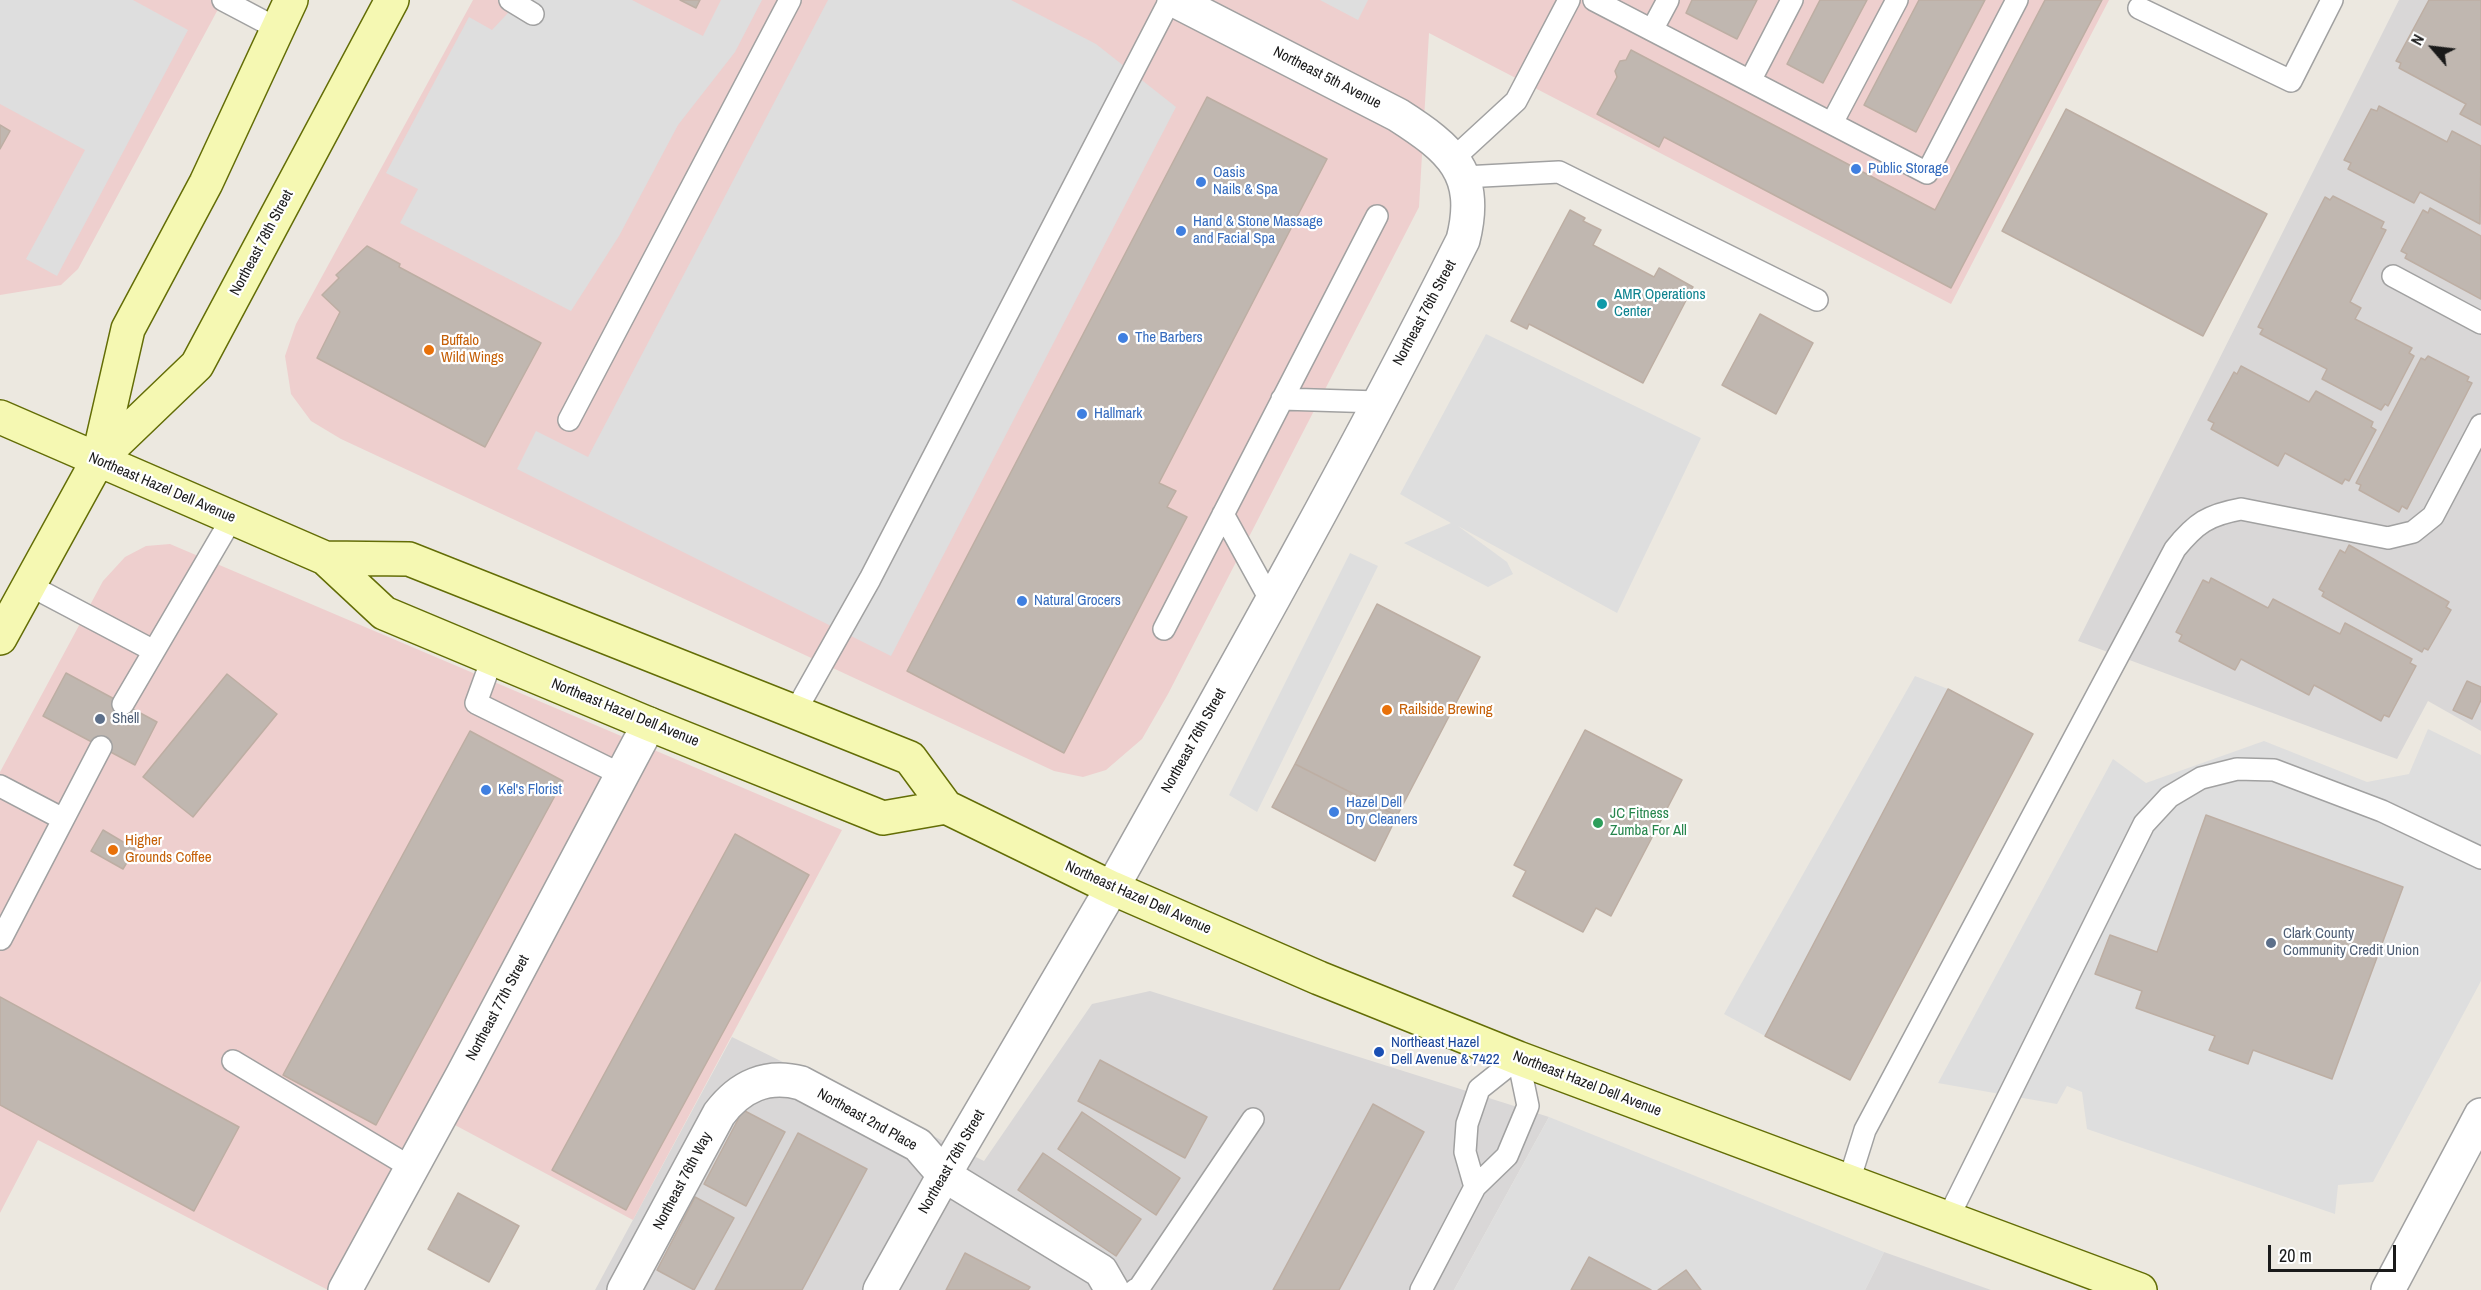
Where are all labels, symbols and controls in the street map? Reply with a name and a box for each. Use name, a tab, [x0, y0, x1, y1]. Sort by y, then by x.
north arrow	[2403, 18, 2463, 78]
text: N	[2405, 30, 2429, 49]
street label: Northeast 5th Avenue	[1270, 43, 1384, 113]
place label: Public Storage	[1868, 160, 1949, 178]
marker: Public Storage	[1849, 162, 1863, 176]
place label: Oasis Nails & Spa	[1213, 164, 1278, 199]
marker: Oasis Nails & Spa	[1194, 175, 1208, 189]
street label: Northeast 78th Street	[227, 187, 297, 299]
place label: Hand & Stone Massage and Facial Spa	[1193, 213, 1323, 248]
marker: Hand & Stone Massage and Facial Spa	[1174, 224, 1188, 238]
street label: Northeast 76th Street	[1390, 257, 1460, 369]
place label: AMR Operations Center	[1614, 286, 1706, 321]
marker: AMR Operations Center	[1595, 297, 1609, 311]
place label: The Barbers	[1135, 329, 1203, 347]
marker: The Barbers	[1116, 331, 1130, 345]
place label: Buffalo Wild Wings	[441, 332, 504, 367]
marker: Buffalo Wild Wings	[422, 343, 436, 357]
place label: Hallmark	[1094, 405, 1143, 423]
marker: Hallmark	[1075, 407, 1089, 421]
street label: Northeast Hazel Dell Avenue	[86, 449, 238, 527]
place label: Natural Grocers	[1034, 592, 1121, 610]
marker: Natural Grocers	[1015, 594, 1029, 608]
street label: Northeast Hazel Dell Avenue	[549, 675, 701, 751]
street label: Northeast 76th Street	[1158, 686, 1230, 796]
place label: Railside Brewing	[1399, 701, 1493, 719]
marker: Railside Brewing	[1380, 703, 1394, 717]
place label: Shell	[112, 710, 139, 728]
marker: Shell	[93, 712, 107, 726]
place label: Kel's Florist	[498, 781, 562, 799]
marker: Kel's Florist	[479, 783, 493, 797]
place label: Hazel Dell Dry Cleaners	[1346, 794, 1418, 829]
marker: Hazel Dell Dry Cleaners	[1327, 805, 1341, 819]
place label: JC Fitness Zumba For All	[1610, 805, 1687, 840]
marker: JC Fitness Zumba For All	[1591, 816, 1605, 830]
place label: Higher Grounds Coffee	[125, 832, 212, 867]
marker: Higher Grounds Coffee	[106, 843, 120, 857]
street label: Northeast Hazel Dell Avenue	[1062, 858, 1214, 938]
place label: Clark County Community Credit Union	[2283, 925, 2419, 960]
marker: Clark County Community Credit Union	[2264, 936, 2278, 950]
street label: Northeast 77th Street	[463, 952, 533, 1064]
place label: Northeast Hazel Dell Avenue & 7422	[1391, 1034, 1500, 1069]
marker: Northeast Hazel Dell Avenue & 7422	[1372, 1045, 1386, 1059]
street label: Northeast Hazel Dell Avenue	[1510, 1047, 1664, 1121]
street label: Northeast 2nd Place	[814, 1085, 920, 1155]
street label: Northeast 76th Street	[915, 1107, 989, 1217]
street label: Northeast 76th Way	[650, 1129, 716, 1233]
scale bar	[2271, 1233, 2398, 1271]
text: 20 m	[2279, 1243, 2312, 1268]

